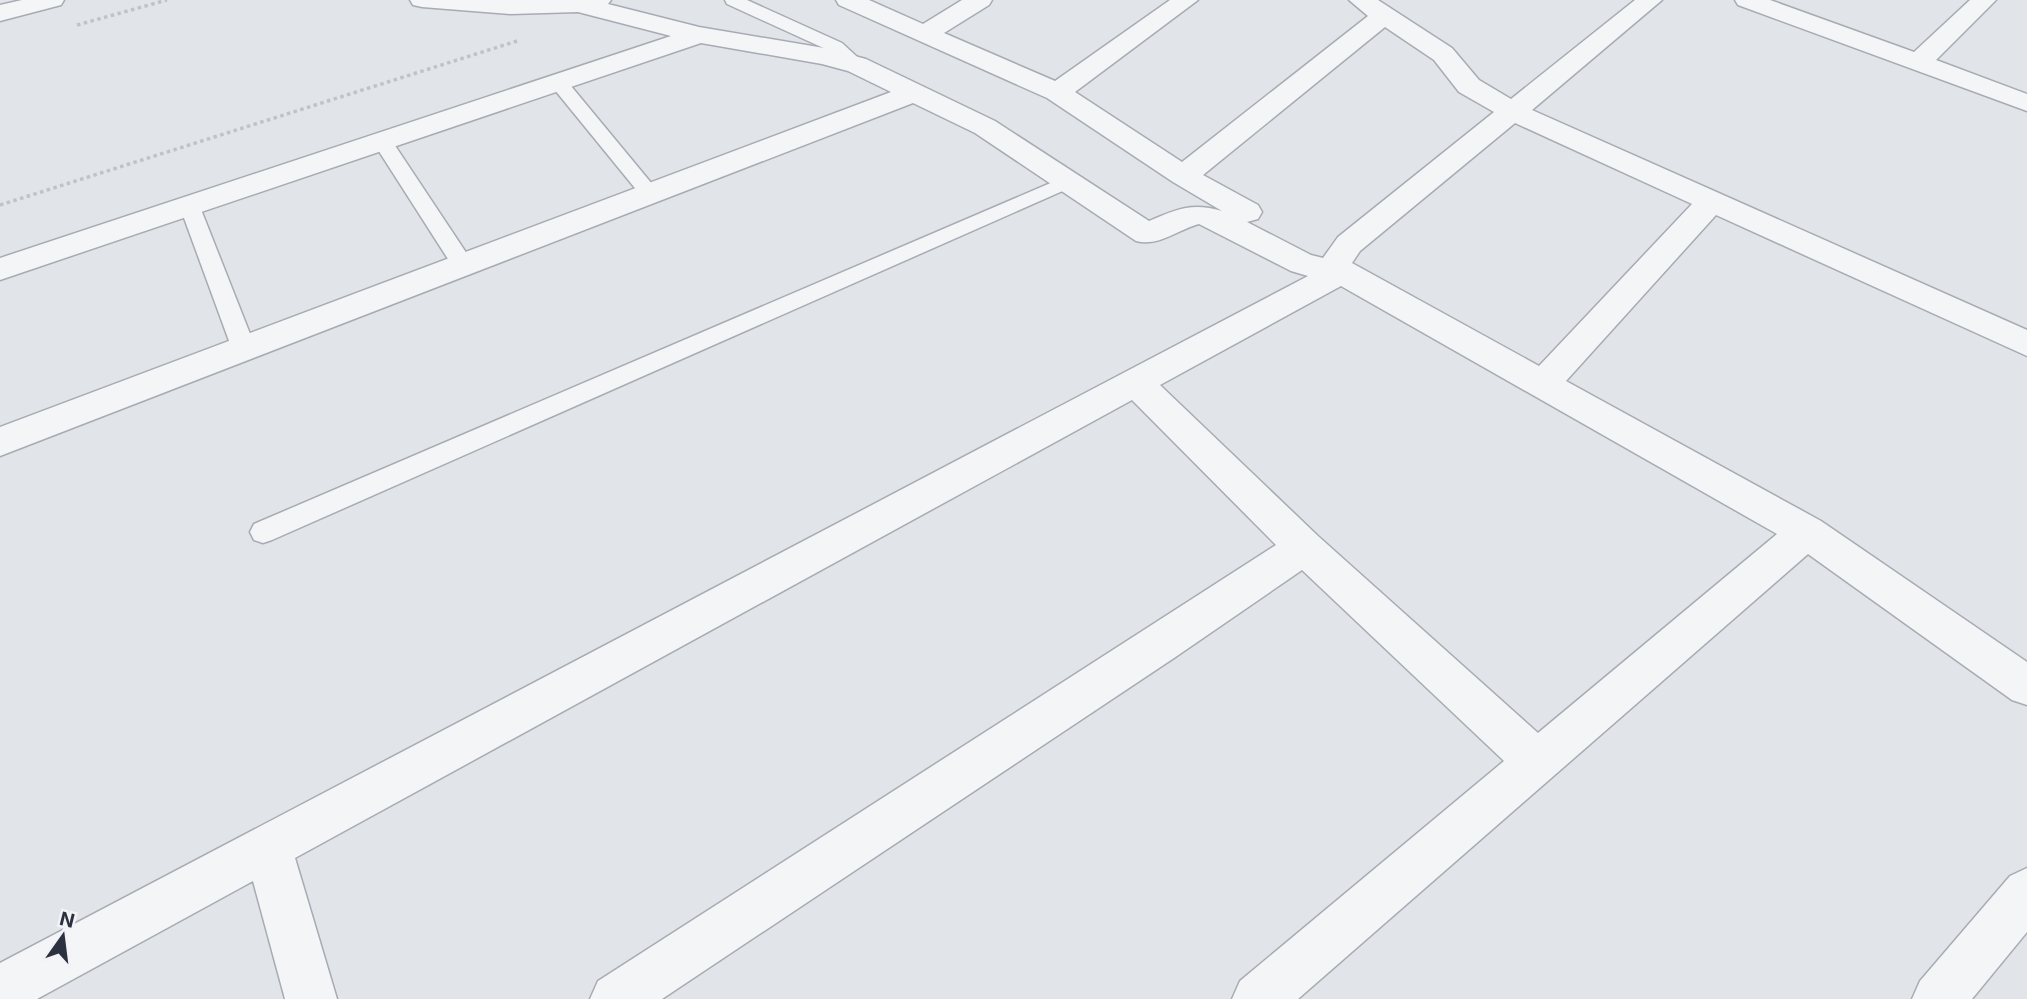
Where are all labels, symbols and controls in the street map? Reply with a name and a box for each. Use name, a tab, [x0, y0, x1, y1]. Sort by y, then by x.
north arrow	[28, 901, 98, 971]
text: N	[57, 907, 77, 933]

